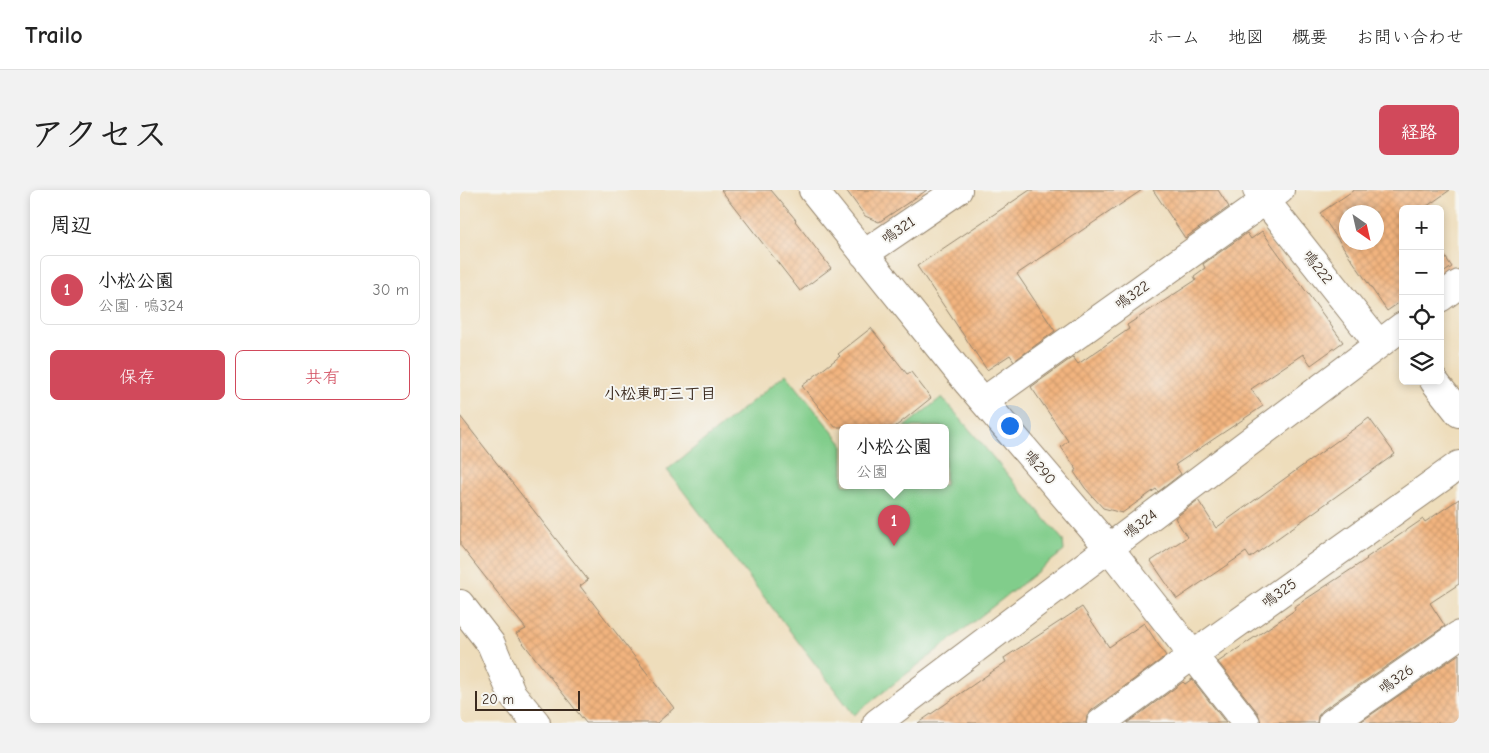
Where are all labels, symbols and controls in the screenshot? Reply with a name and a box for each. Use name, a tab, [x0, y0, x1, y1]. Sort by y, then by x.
text: Trailo	[25, 21, 83, 49]
text: ホーム	[1147, 27, 1200, 48]
text: 地図	[1228, 27, 1264, 48]
text: 概要	[1292, 27, 1328, 48]
text: お問い合わせ	[1356, 27, 1464, 48]
button: 経路	[1379, 105, 1459, 155]
text: アクセス	[30, 114, 168, 155]
north arrow	[1339, 205, 1384, 250]
map controls	[1399, 205, 1444, 385]
button: +	[1399, 205, 1444, 250]
street label: 鳴321	[878, 212, 918, 248]
text: 周辺	[50, 213, 92, 237]
street label: 鳴222	[1299, 246, 1337, 288]
button: −	[1399, 250, 1444, 295]
text: 小松公園	[98, 270, 174, 292]
street label: 鳴322	[1111, 277, 1153, 313]
text: 1	[64, 281, 70, 299]
text: 30 m	[373, 281, 409, 299]
button: locate	[1399, 295, 1444, 340]
text: 公園 · 鳴324	[98, 297, 184, 315]
button: layers	[1399, 340, 1444, 385]
button: 保存	[50, 350, 225, 400]
button: 共有	[235, 350, 410, 400]
district label: 小松東町三丁目	[604, 385, 716, 403]
your location	[997, 413, 1023, 439]
popup	[839, 424, 949, 489]
text: 小松公園	[856, 436, 932, 458]
street label: 鳴290	[1020, 446, 1060, 488]
text: 公園	[856, 463, 888, 481]
pin: 1	[878, 505, 910, 546]
street label: 鳴324	[1120, 505, 1160, 543]
street label: 鳴325	[1258, 575, 1300, 611]
street label: 鳴326	[1375, 661, 1417, 697]
scale bar	[475, 688, 580, 711]
text: 20 m	[482, 691, 514, 708]

